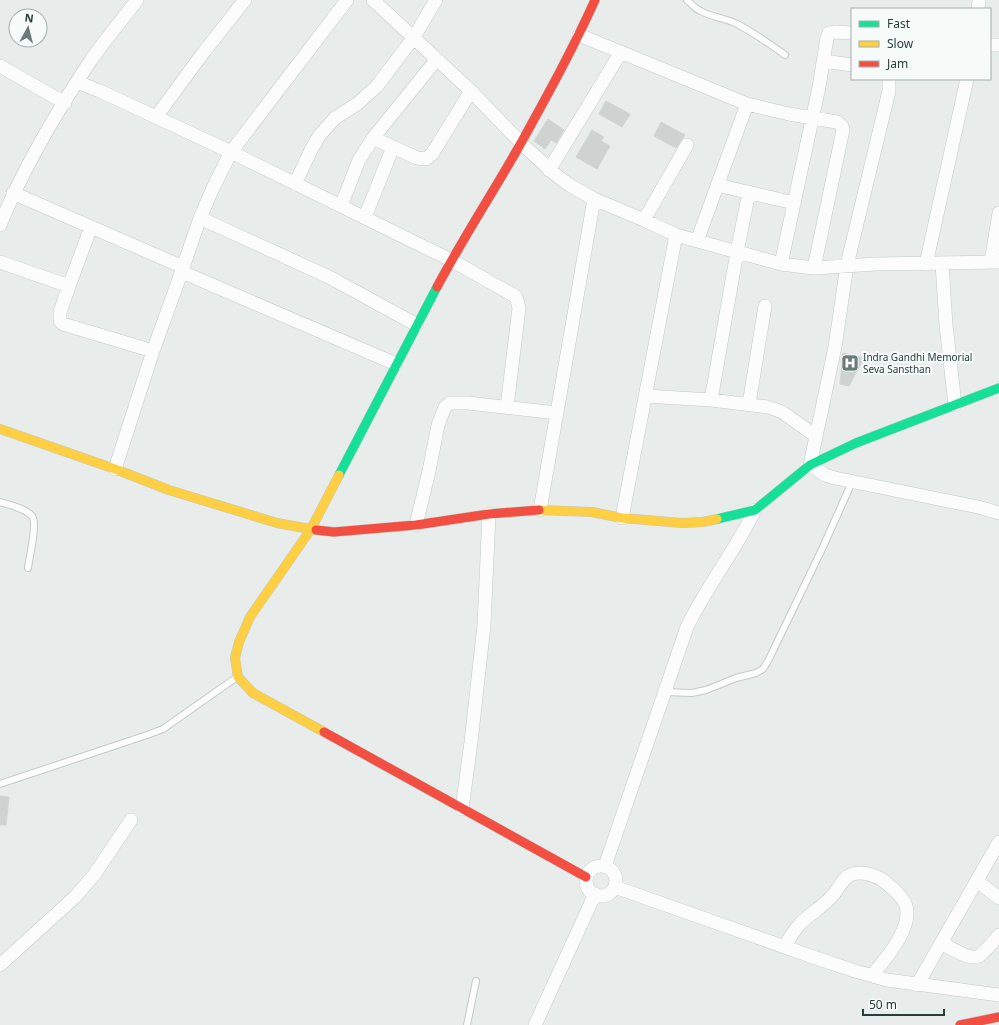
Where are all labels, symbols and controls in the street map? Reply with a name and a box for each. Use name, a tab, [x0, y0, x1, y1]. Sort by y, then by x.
north arrow	[8, 8, 48, 48]
legend	[851, 8, 991, 80]
text: N	[24, 10, 35, 26]
text: Fast	[887, 15, 911, 32]
text: Slow	[887, 35, 914, 52]
text: Jam	[886, 55, 908, 72]
place label: Indra Gandhi Memorial Seva Sansthan	[863, 350, 972, 376]
hospital icon: Indra Gandhi Memorial Seva Sansthan	[840, 353, 860, 373]
scale bar	[863, 991, 944, 1017]
text: 50 m	[869, 996, 897, 1013]

